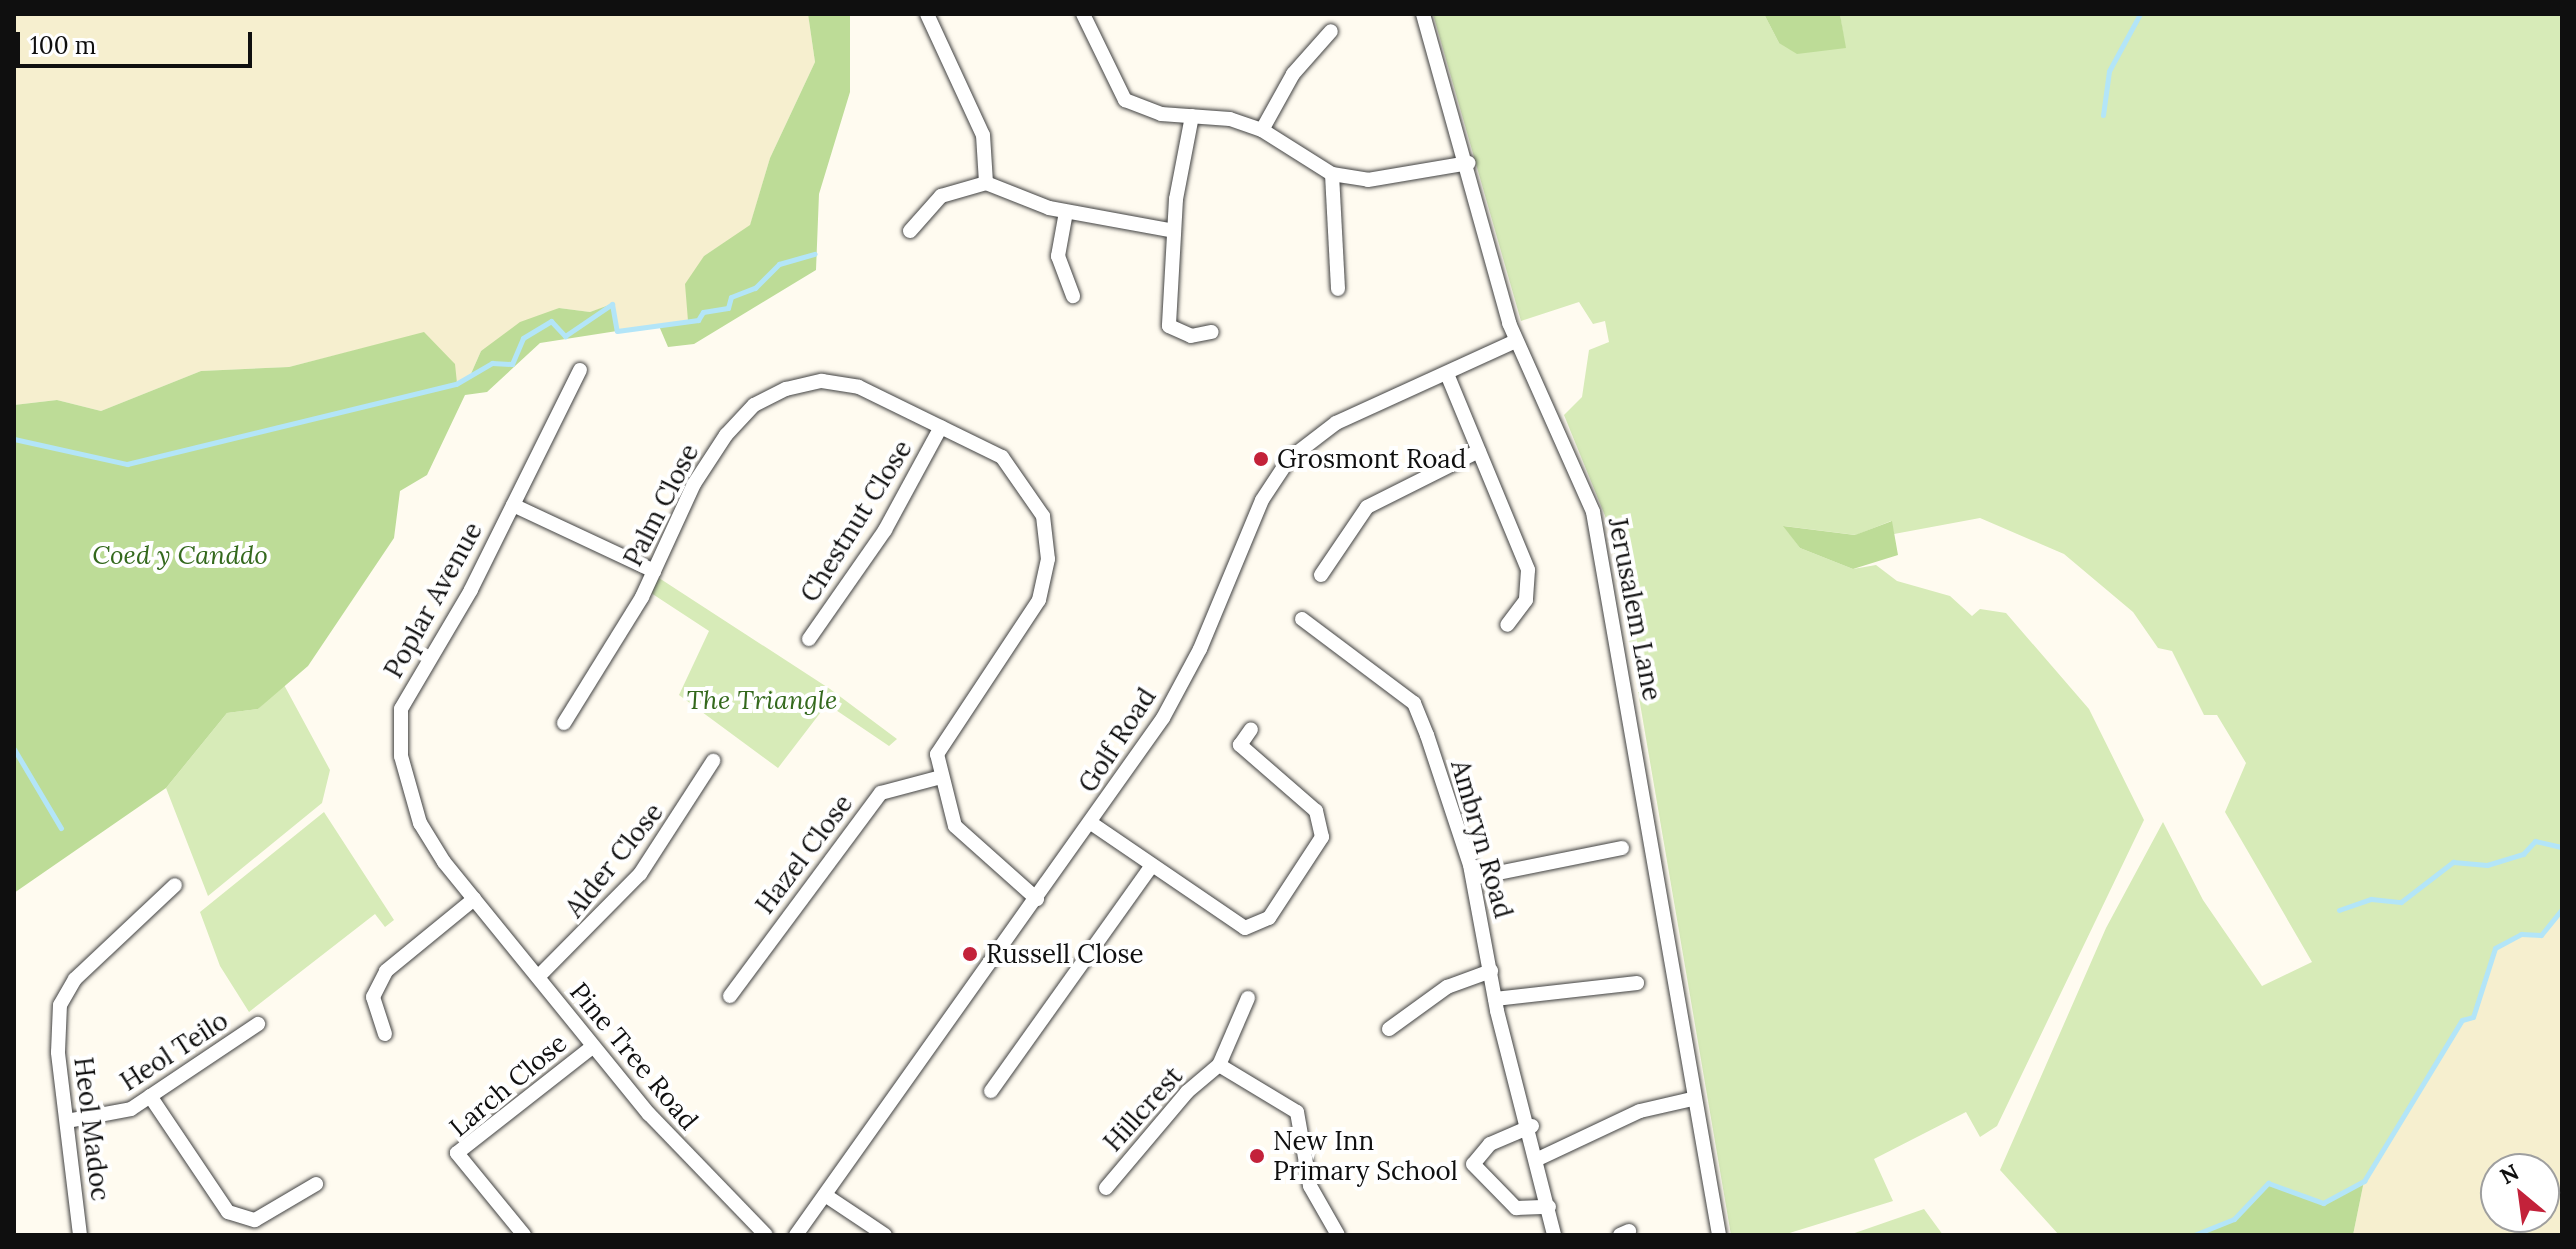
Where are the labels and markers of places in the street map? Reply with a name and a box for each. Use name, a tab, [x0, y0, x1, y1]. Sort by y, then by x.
place label: Grosmont Road	[1277, 443, 1466, 475]
marker: Grosmont Road	[1252, 450, 1270, 468]
place label: Russell Close	[986, 938, 1144, 970]
marker: Russell Close	[961, 945, 979, 963]
place label: New Inn Primary School	[1273, 1125, 1458, 1186]
marker: New Inn Primary School	[1248, 1147, 1266, 1165]

